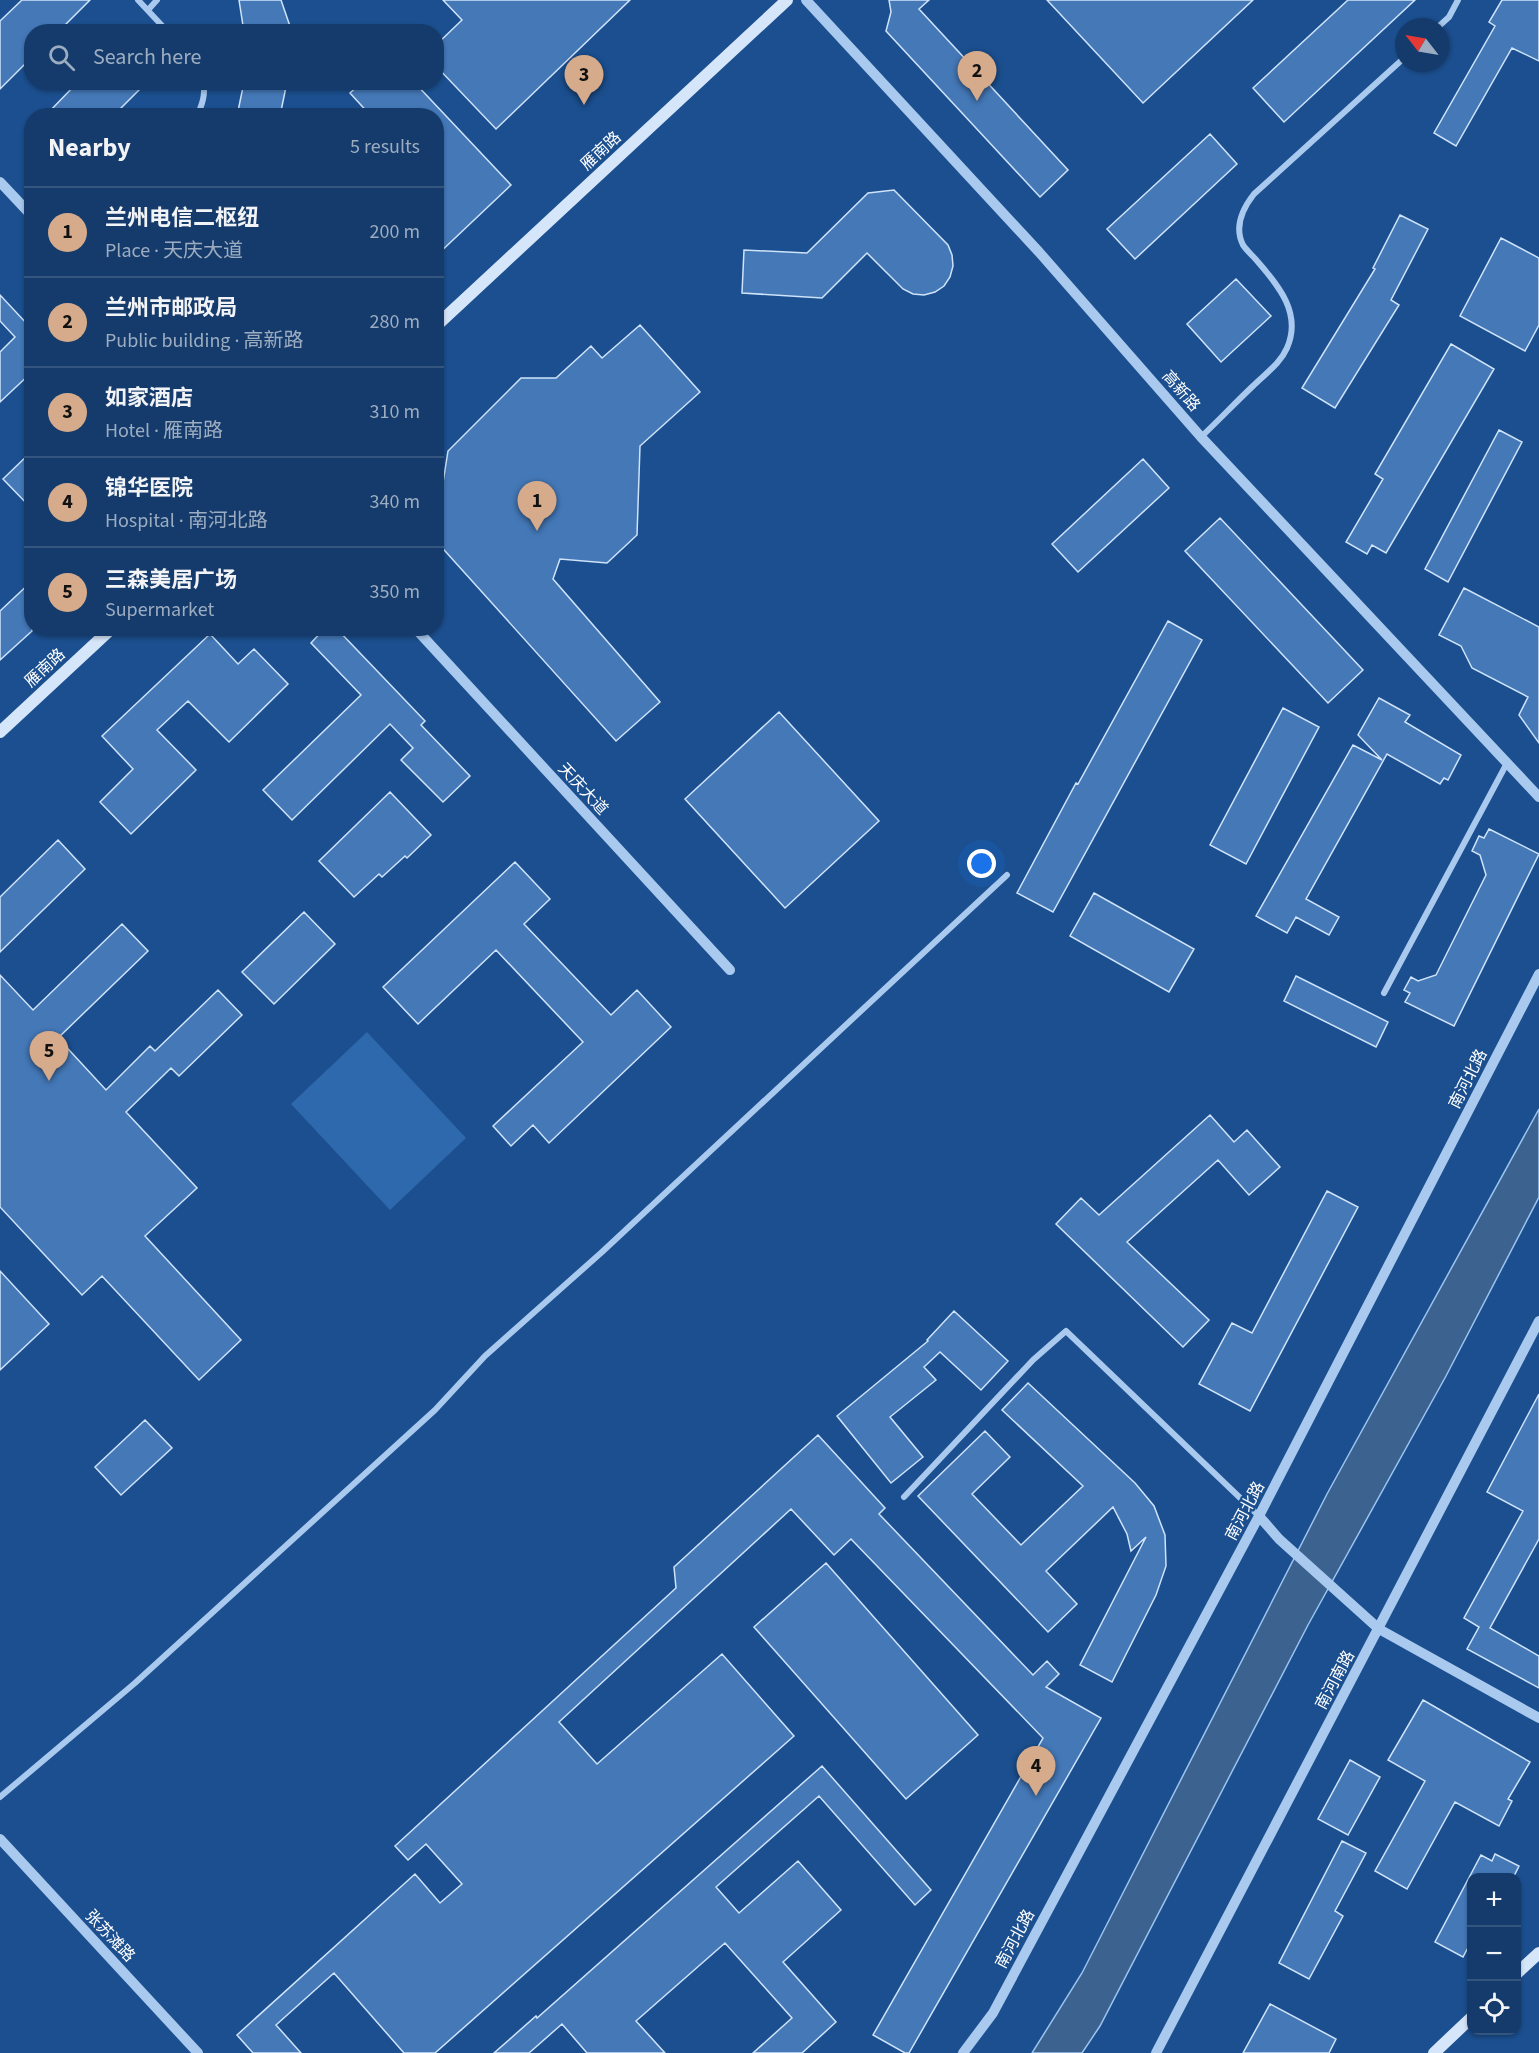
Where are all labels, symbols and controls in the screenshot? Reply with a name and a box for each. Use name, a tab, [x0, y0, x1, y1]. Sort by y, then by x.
north arrow	[1395, 18, 1449, 72]
search box	[24, 24, 444, 90]
icon: search	[45, 41, 78, 74]
text: Search here	[93, 41, 201, 73]
pin: 2	[958, 51, 996, 101]
pin: 3	[564, 56, 604, 105]
street label: 雁南路	[576, 127, 626, 175]
text: Nearby	[48, 129, 131, 166]
text: 5 results	[350, 133, 420, 161]
text: 兰州电信二枢纽	[105, 202, 259, 234]
text: 1	[62, 218, 73, 246]
text: 200 m	[370, 218, 420, 246]
text: Place · 天庆大道	[105, 237, 243, 265]
text: 兰州市邮政局	[105, 292, 237, 324]
text: 2	[62, 308, 73, 336]
text: 280 m	[370, 308, 420, 336]
text: Public building · 高新路	[105, 327, 303, 355]
street label: 高新路	[1157, 366, 1205, 416]
text: 如家酒店	[105, 382, 193, 414]
text: 3	[62, 398, 73, 426]
text: 310 m	[370, 398, 420, 426]
text: Hotel · 雁南路	[105, 417, 223, 445]
text: 锦华医院	[105, 472, 193, 504]
pin: 1	[518, 482, 556, 531]
text: 4	[62, 488, 73, 516]
text: 340 m	[370, 488, 420, 516]
text: Hospital · 南河北路	[105, 507, 268, 535]
text: 三森美居广场	[105, 564, 237, 596]
text: 5	[62, 578, 73, 606]
text: 350 m	[370, 578, 420, 606]
text: Supermarket	[105, 596, 214, 624]
street label: 雁南路	[20, 644, 70, 692]
street label: 天庆大道	[553, 758, 613, 820]
your location	[967, 849, 996, 878]
pin: 5	[29, 1032, 68, 1081]
street label: 南河北路	[1444, 1045, 1492, 1113]
street label: 南河北路	[1220, 1478, 1270, 1544]
street label: 南河南路	[1310, 1647, 1360, 1713]
pin: 4	[1016, 1746, 1056, 1796]
map controls	[1467, 1873, 1521, 2035]
button: +	[1467, 1873, 1521, 1927]
street label: 张苏滩路	[80, 1905, 140, 1967]
street label: 南河北路	[990, 1906, 1040, 1972]
button: −	[1467, 1927, 1521, 1981]
button: locate	[1467, 1981, 1521, 2035]

